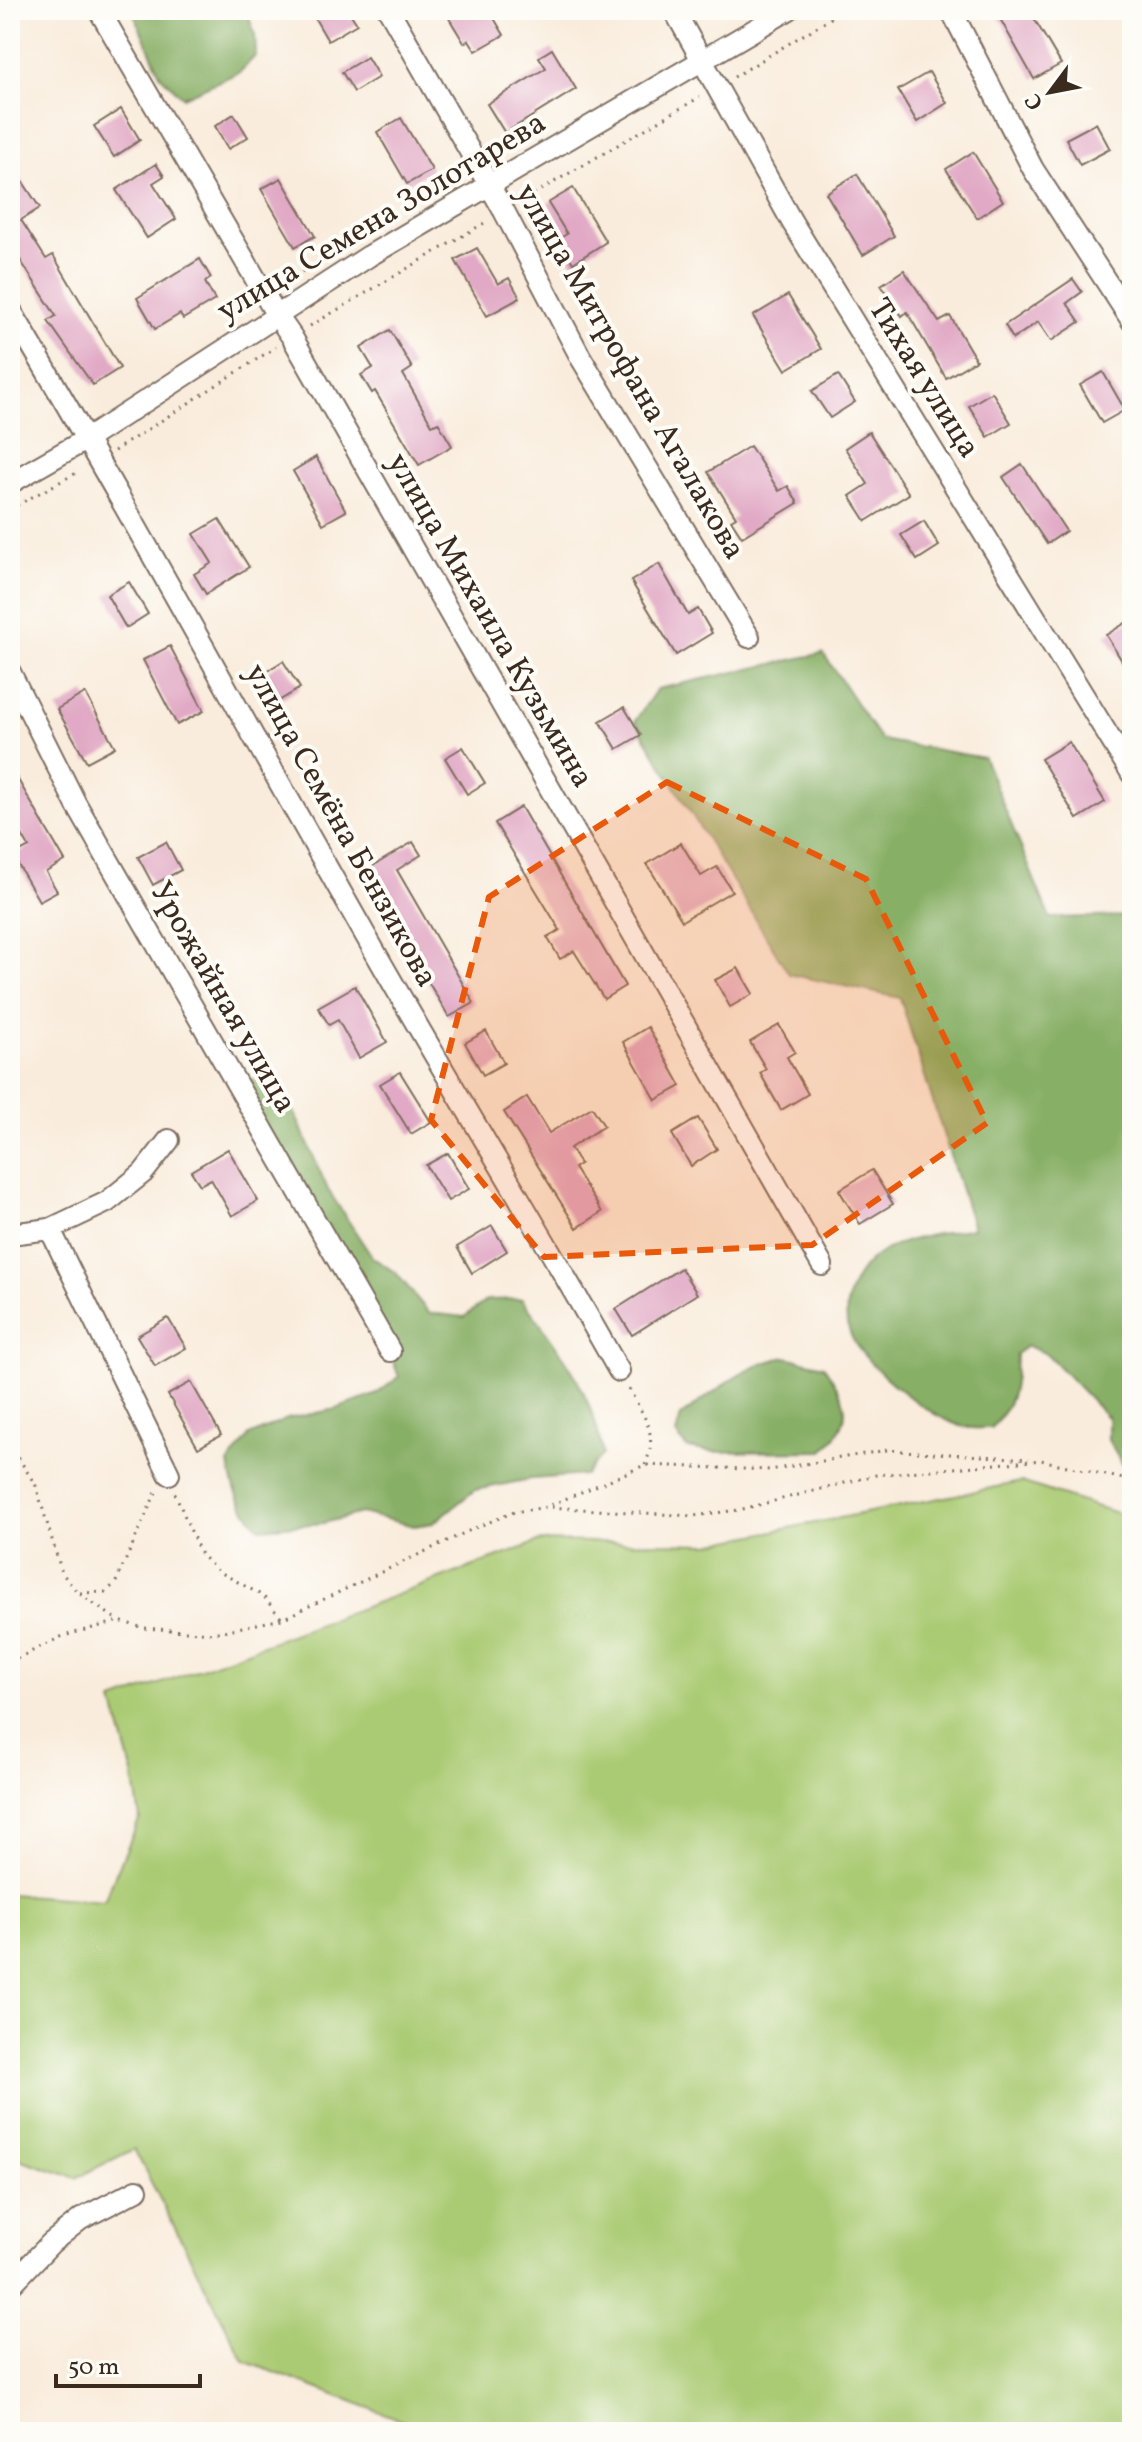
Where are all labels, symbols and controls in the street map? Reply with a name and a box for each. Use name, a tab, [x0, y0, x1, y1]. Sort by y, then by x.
north arrow	[1010, 52, 1090, 132]
text: С	[1018, 87, 1052, 115]
street label: улица Семена Золотарева	[209, 102, 555, 334]
street label: улица Митрофана Агалакова	[503, 176, 755, 568]
street label: Тихая улица	[856, 291, 990, 467]
street label: улица Михаила Кузьмина	[375, 445, 603, 797]
street label: улица Семёна Бензикова	[233, 656, 447, 996]
street label: Урожайная улица	[138, 874, 306, 1122]
scale bar	[56, 2338, 200, 2388]
text: 50 m	[68, 2351, 120, 2385]

